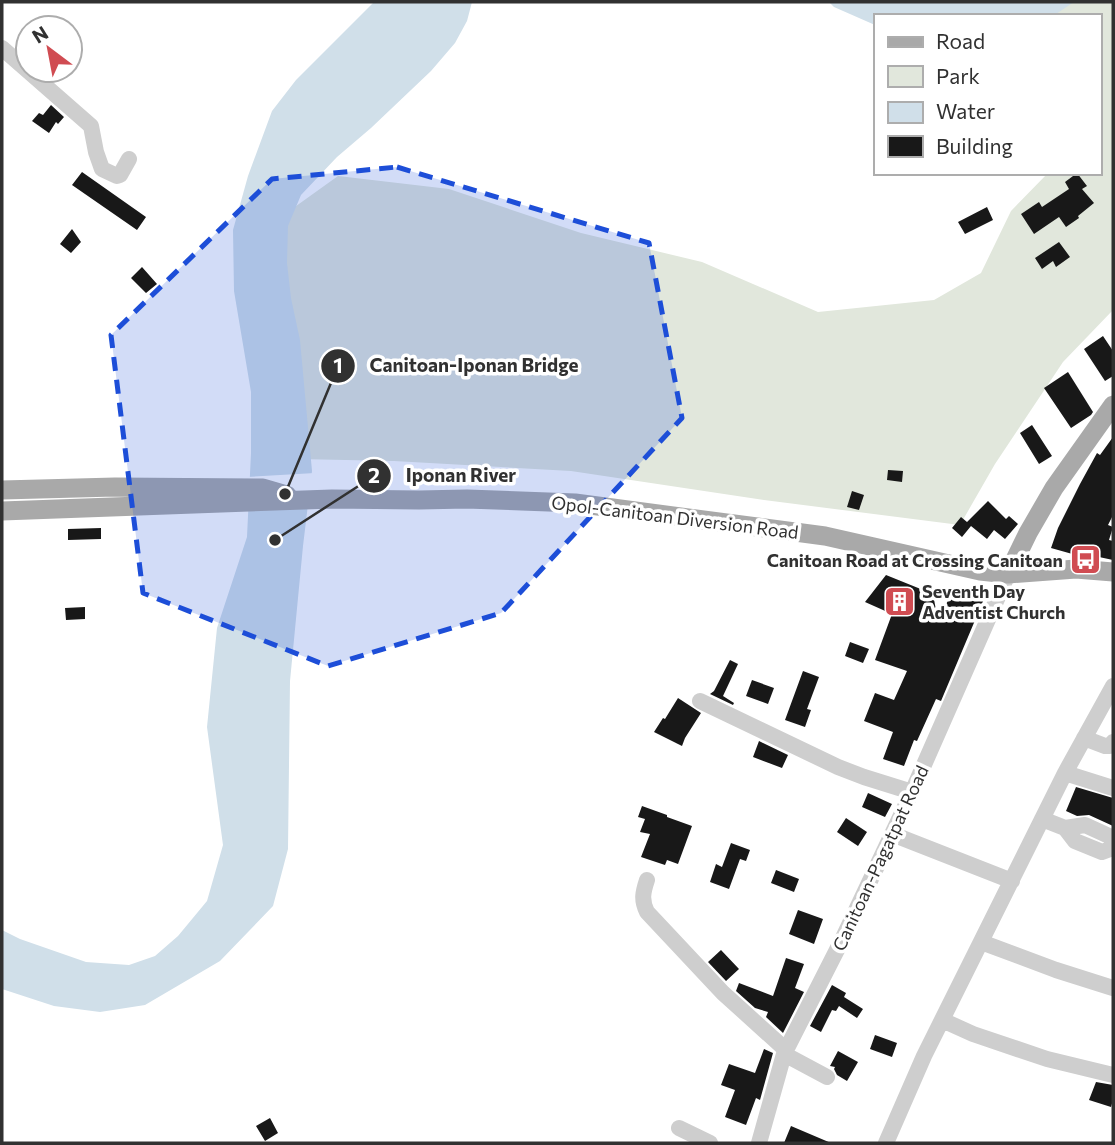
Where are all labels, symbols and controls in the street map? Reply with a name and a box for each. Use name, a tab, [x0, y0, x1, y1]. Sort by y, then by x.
north arrow	[14, 14, 84, 84]
legend	[874, 14, 1101, 175]
text: N	[28, 21, 52, 48]
text: Road	[936, 28, 985, 53]
text: Park	[936, 63, 980, 88]
text: Water	[936, 98, 995, 123]
text: Building	[936, 133, 1013, 158]
callout: Canitoan-Iponan Bridge	[321, 346, 593, 386]
text: 1	[333, 352, 343, 377]
text: Canitoan-Iponan Bridge	[370, 353, 578, 376]
callout: Iponan River	[356, 456, 530, 496]
text: 2	[368, 462, 380, 487]
text: Iponan River	[406, 463, 516, 486]
street label: Opol-Canitoan Diversion Road	[550, 491, 800, 543]
bus stop icon: Canitoan Road at Crossing Canitoan	[1069, 543, 1103, 577]
place label: Canitoan Road at Crossing Canitoan	[767, 549, 1063, 571]
place label: Seventh Day Adventist Church	[922, 580, 1066, 623]
building icon: Seventh Day Adventist Church	[882, 584, 916, 618]
street label: Canitoan-Pagatpat Road	[827, 762, 933, 954]

